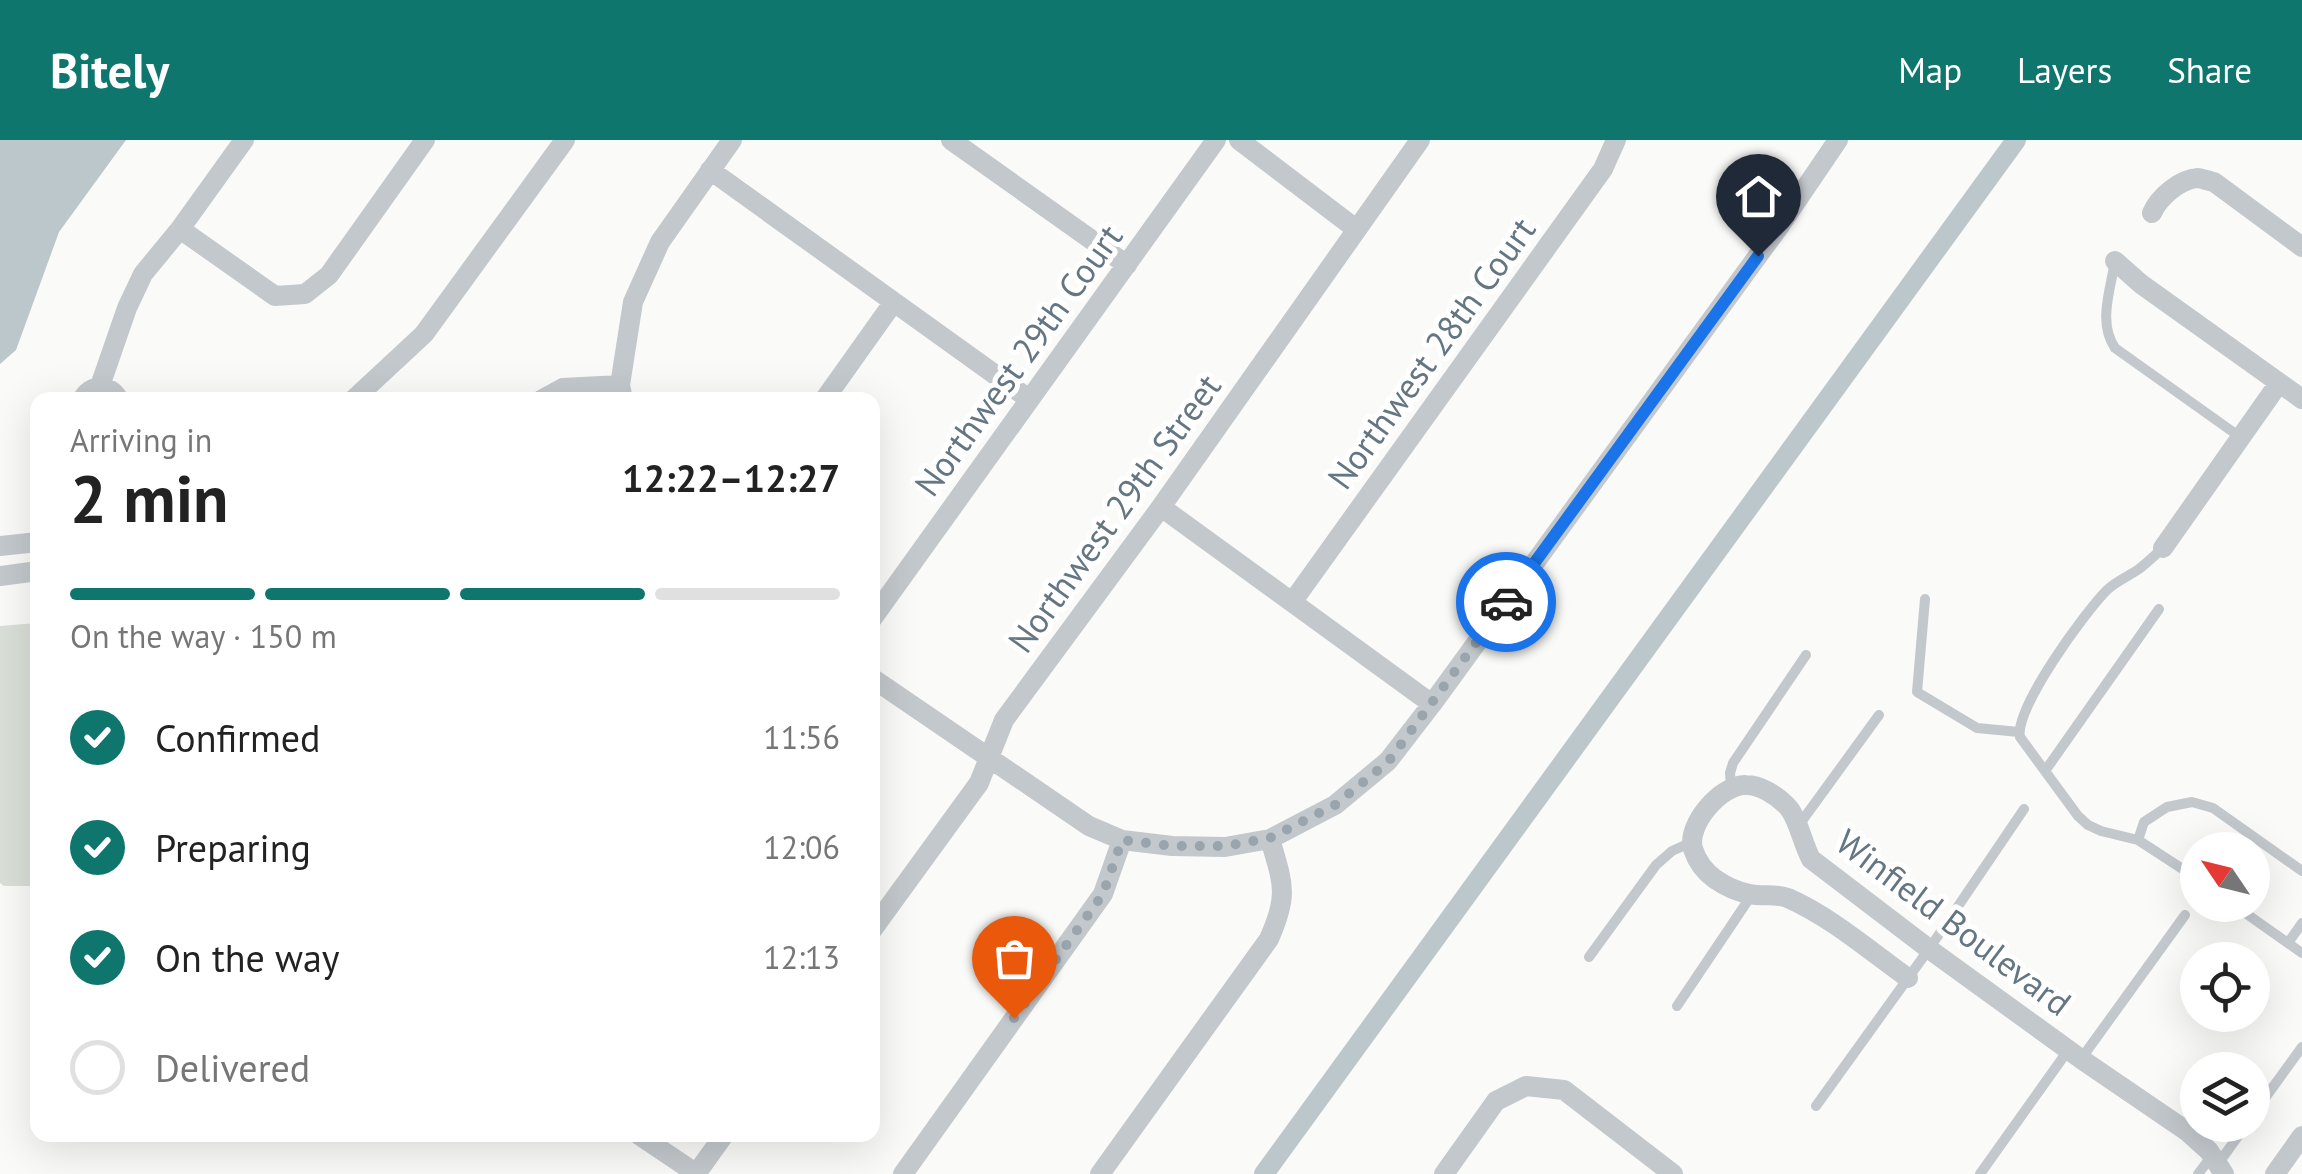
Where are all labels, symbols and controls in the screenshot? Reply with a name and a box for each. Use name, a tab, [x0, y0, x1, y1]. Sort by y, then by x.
text: Bitely	[50, 39, 169, 101]
text: Map	[1898, 47, 1962, 93]
text: Layers	[2017, 47, 2112, 93]
text: Share	[2167, 47, 2252, 93]
pin	[1716, 154, 1801, 257]
icon: home	[1731, 169, 1786, 224]
street label: Northwest 28th Court	[1317, 208, 1545, 498]
street label: Northwest 29th Court	[904, 215, 1132, 505]
street label: Northwest 29th Street	[997, 365, 1231, 661]
text: Arriving in	[70, 419, 212, 461]
text: 12:22–12:27	[622, 453, 840, 502]
text: 2 min	[70, 456, 229, 540]
courier	[1456, 552, 1556, 652]
icon: car	[1479, 575, 1534, 630]
text: On the way · 150 m	[70, 615, 337, 657]
icon: check	[70, 710, 125, 765]
text: Confirmed	[155, 713, 321, 762]
text: 11:56	[763, 716, 840, 758]
street label: Winfield Boulevard	[1827, 819, 2081, 1025]
icon: check	[70, 820, 125, 875]
text: Preparing	[155, 823, 311, 872]
text: 12:06	[763, 826, 840, 868]
north arrow	[2180, 832, 2270, 922]
map controls	[2180, 832, 2270, 1142]
pin	[972, 916, 1057, 1019]
icon: check	[70, 930, 125, 985]
icon: bag	[987, 931, 1042, 986]
text: On the way	[155, 933, 340, 982]
text: 12:13	[763, 936, 840, 978]
button: locate	[2180, 942, 2270, 1032]
text: Delivered	[155, 1043, 310, 1092]
button: layers	[2180, 1052, 2270, 1142]

